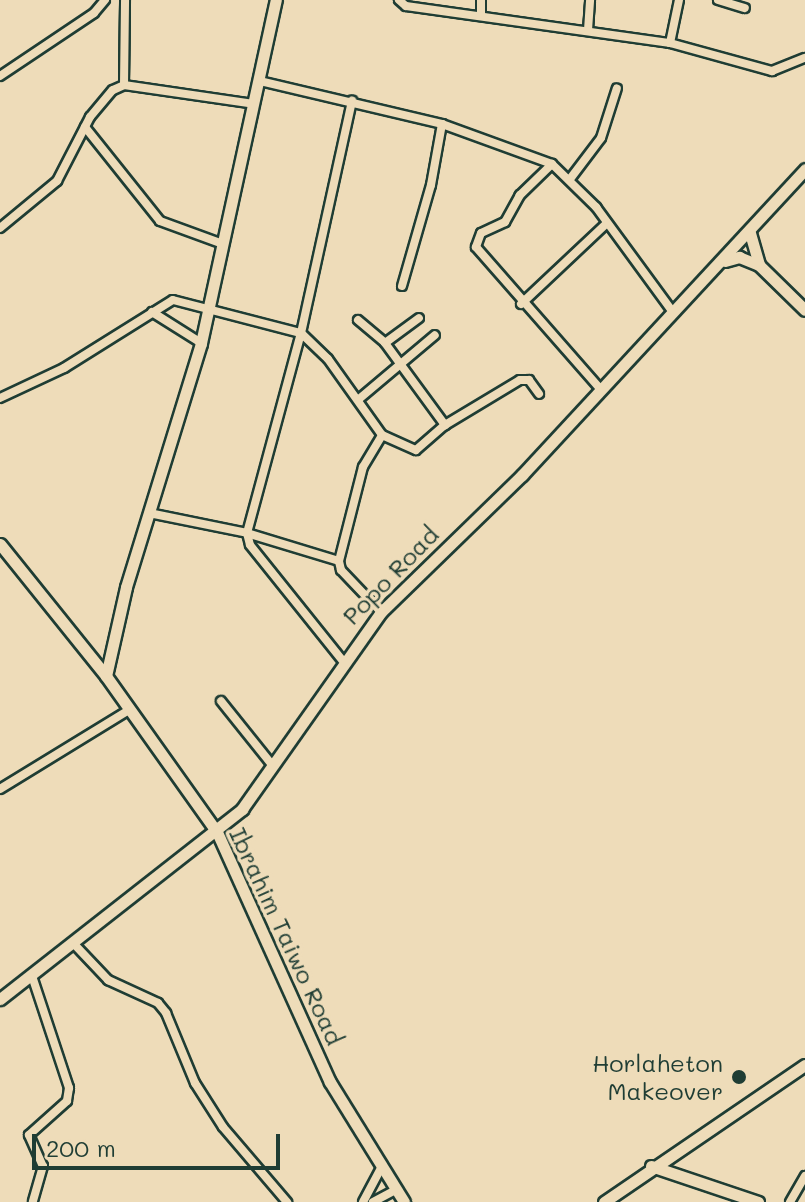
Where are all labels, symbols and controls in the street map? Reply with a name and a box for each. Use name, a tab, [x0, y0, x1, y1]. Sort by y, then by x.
street label: Popo Road	[336, 520, 444, 630]
street label: Ibrahim Taiwo Road	[224, 823, 350, 1049]
place label: Horlaheton Makeover	[592, 1049, 723, 1105]
marker: Horlaheton Makeover	[730, 1068, 748, 1086]
scale bar	[36, 1118, 284, 1168]
text: 200 m	[46, 1132, 116, 1163]

